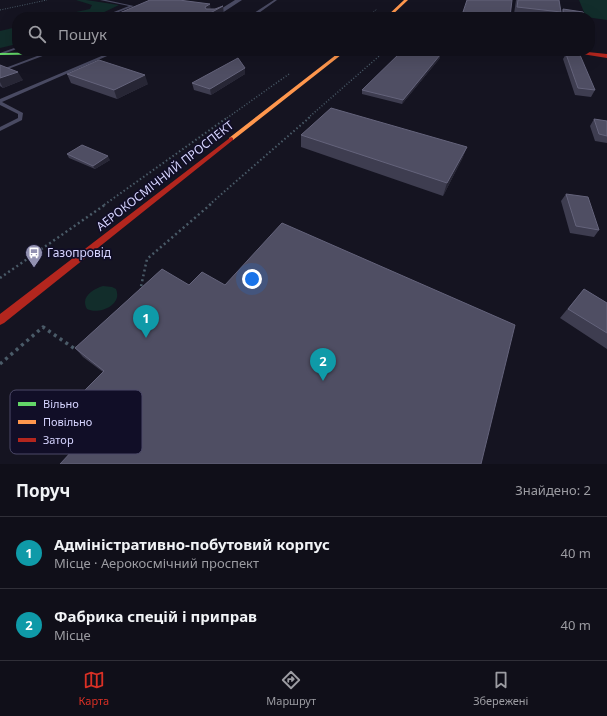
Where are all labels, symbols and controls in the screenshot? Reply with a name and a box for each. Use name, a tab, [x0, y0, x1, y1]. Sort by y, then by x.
search box	[12, 12, 595, 56]
icon: search	[26, 23, 48, 45]
text: Пошук	[58, 24, 107, 44]
street label: АЕРОКОСМІЧНИЙ ПРОСПЕКТ	[93, 116, 237, 235]
bus stop icon: Газопровiд	[24, 243, 44, 268]
place label: Газопровiд	[47, 244, 112, 261]
your location	[242, 269, 262, 289]
pin: 1	[133, 305, 159, 338]
pin: 2	[310, 348, 336, 381]
legend	[10, 390, 142, 454]
text: Вільно	[43, 396, 79, 411]
text: Повільно	[43, 414, 92, 429]
text: Затор	[43, 432, 74, 447]
text: Поруч	[16, 479, 70, 502]
text: Знайдено: 2	[515, 481, 591, 499]
text: Адміністративно-побутовий корпус	[54, 534, 330, 554]
text: 1	[25, 544, 33, 562]
text: 40 m	[561, 544, 591, 562]
text: Місце · Аерокосмічний проспект	[54, 554, 259, 572]
text: Фабрика спецій і приправ	[54, 606, 257, 626]
text: 2	[25, 616, 33, 634]
text: 40 m	[561, 616, 591, 634]
text: Місце	[54, 626, 91, 644]
tab: Карта	[79, 669, 109, 708]
tab: Маршрут	[266, 669, 316, 708]
tab: Збережені	[473, 669, 528, 708]

